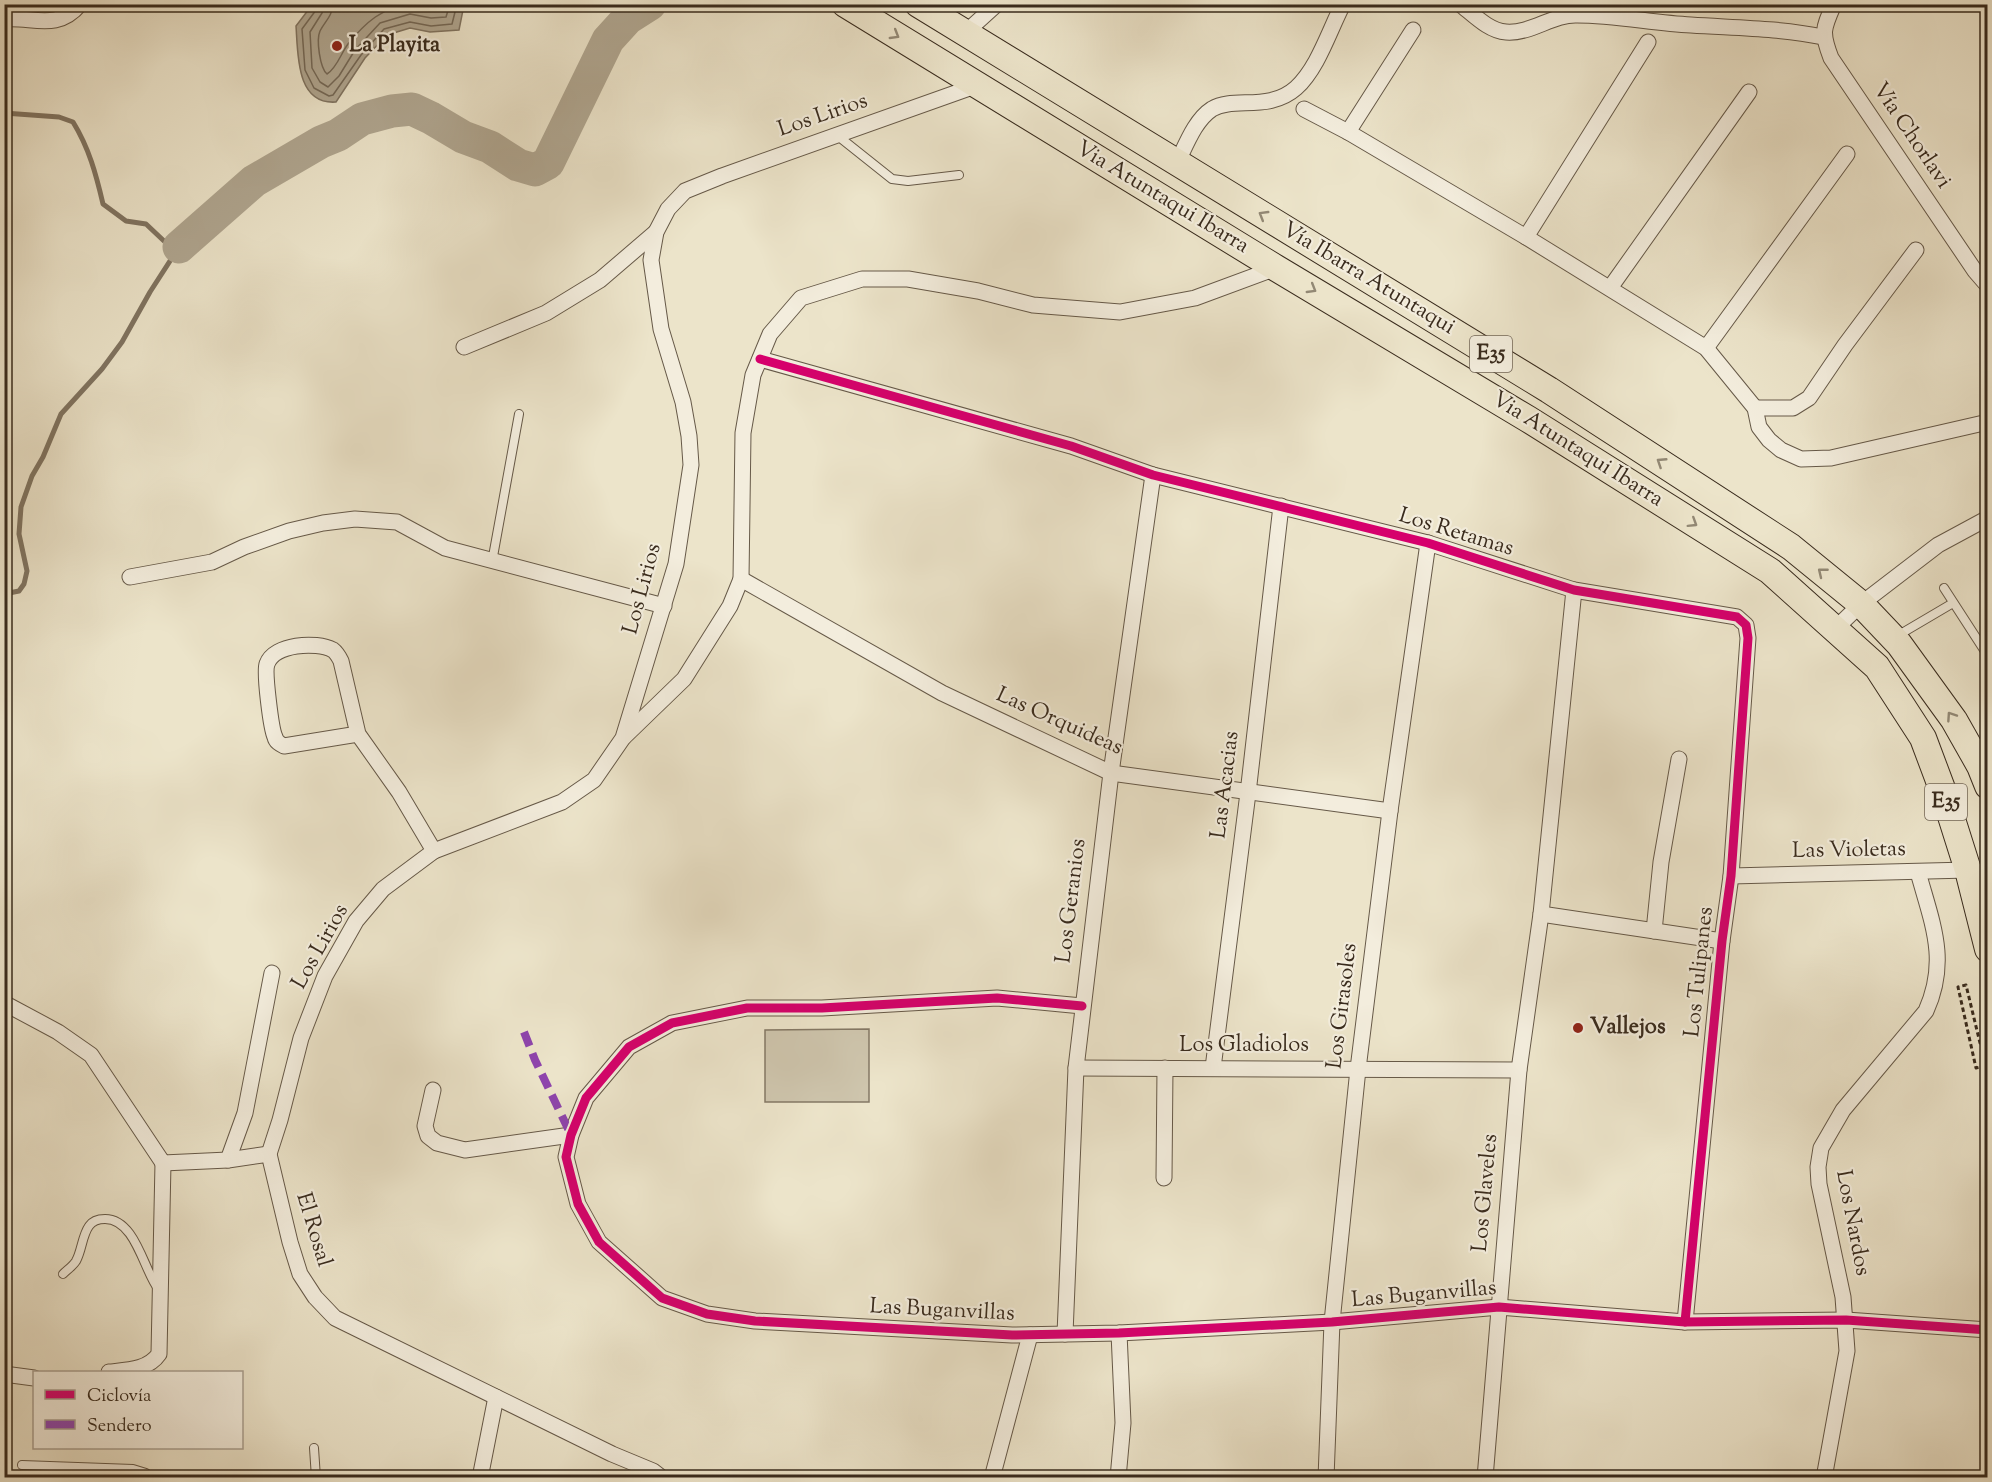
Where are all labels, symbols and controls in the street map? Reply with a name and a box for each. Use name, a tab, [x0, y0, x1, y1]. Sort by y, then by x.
one-way arrow	[889, 27, 899, 39]
place label: La Playita	[349, 30, 441, 62]
marker: La Playita	[330, 39, 344, 53]
street label: Vía Chorlavi	[1864, 77, 1958, 195]
street label: Los Lirios	[774, 86, 872, 146]
street label: Via Atuntaqui Ibarra	[1069, 133, 1255, 263]
one-way arrow	[1259, 211, 1269, 222]
street label: Vía Ibarra Atuntaqui	[1275, 214, 1461, 344]
one-way arrow	[1306, 282, 1316, 294]
road number: E35	[1470, 336, 1512, 372]
street label: Via Atuntaqui Ibarra	[1485, 384, 1669, 516]
one-way arrow	[1656, 458, 1667, 469]
street label: Los Retamas	[1395, 500, 1517, 566]
one-way arrow	[1687, 515, 1698, 526]
street label: Los Lirios	[615, 540, 671, 638]
one-way arrow	[1818, 568, 1829, 579]
street label: Las Orquideas	[990, 680, 1128, 764]
one-way arrow	[1947, 712, 1958, 723]
street label: Las Acacias	[1204, 729, 1248, 841]
road number: E35	[1925, 784, 1967, 820]
street label: Las Violetas	[1792, 834, 1906, 868]
street label: Los Geranios	[1048, 837, 1096, 965]
street label: Los Lirios	[284, 899, 358, 995]
street label: Los Tulipanes	[1677, 905, 1723, 1039]
street label: Los Girasoles	[1319, 941, 1367, 1071]
place label: Vallejos	[1590, 1012, 1666, 1044]
marker: Vallejos	[1571, 1021, 1585, 1035]
street label: Los Gladiolos	[1179, 1030, 1309, 1062]
street label: Los Glaveles	[1465, 1133, 1507, 1253]
street label: Los Nardos	[1826, 1167, 1878, 1279]
street label: El Rosal	[287, 1189, 339, 1271]
street label: Las Buganvillas	[1350, 1273, 1498, 1317]
street label: Las Buganvillas	[869, 1291, 1015, 1331]
legend	[33, 1371, 243, 1449]
text: Ciclovía	[87, 1384, 151, 1410]
text: Sendero	[87, 1414, 152, 1440]

